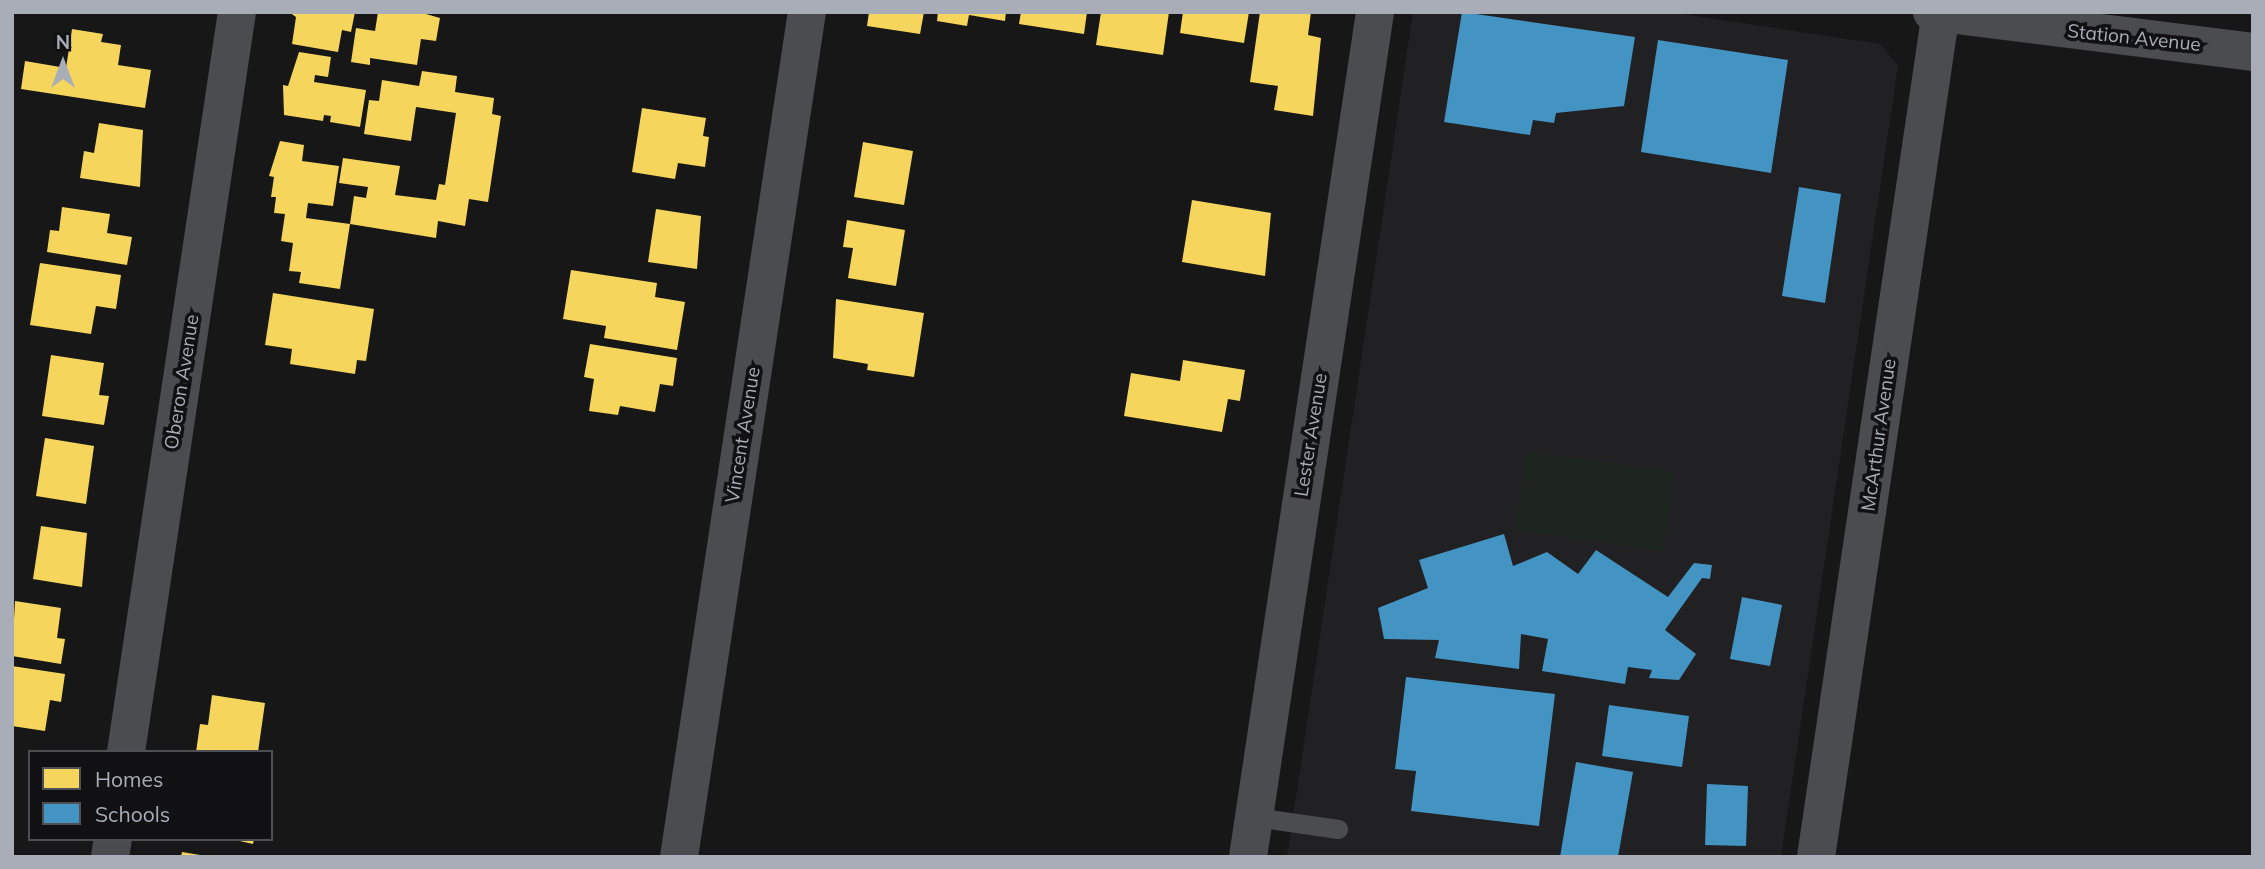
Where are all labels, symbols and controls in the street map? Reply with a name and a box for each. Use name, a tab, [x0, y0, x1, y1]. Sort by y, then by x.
street label: Station Avenue	[2066, 20, 2202, 56]
north arrow	[28, 28, 98, 98]
text: N	[56, 30, 70, 54]
street label: Oberon Avenue	[160, 313, 204, 451]
street label: McArthur Avenue	[1857, 357, 1901, 513]
street label: Vincent Avenue	[721, 365, 765, 505]
street label: Lester Avenue	[1290, 372, 1332, 498]
legend	[28, 750, 273, 841]
text: Homes	[95, 766, 163, 792]
text: Schools	[95, 801, 170, 827]

